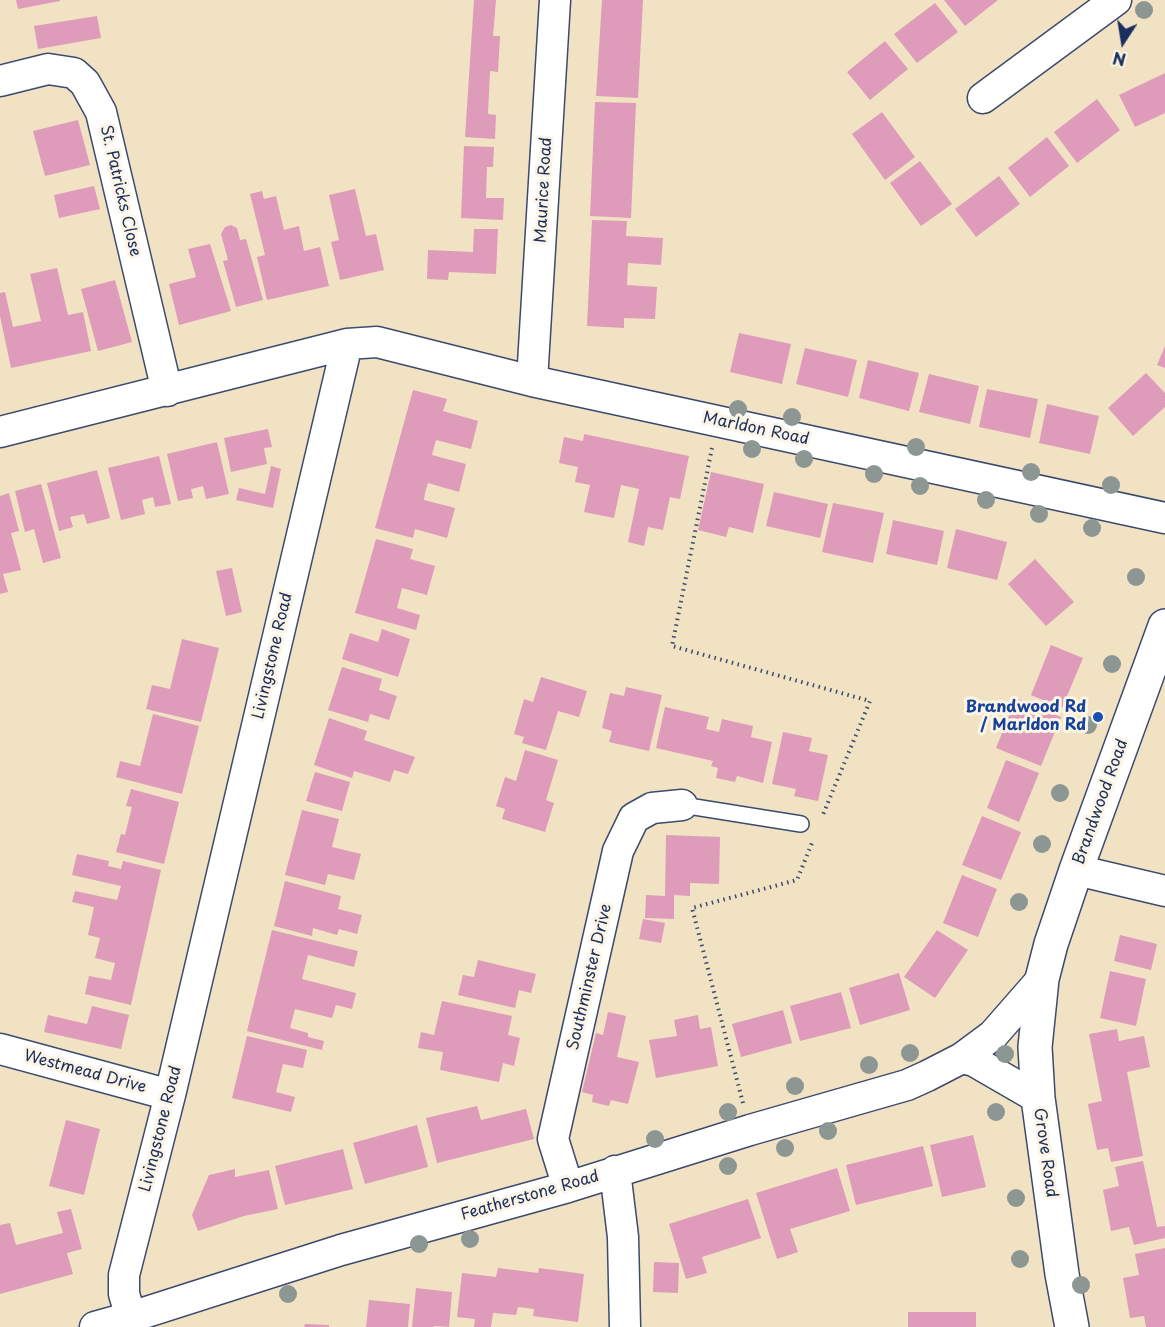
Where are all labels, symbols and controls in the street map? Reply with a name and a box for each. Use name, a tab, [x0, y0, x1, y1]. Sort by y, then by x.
north arrow	[1093, 12, 1153, 72]
text: N	[1111, 47, 1128, 73]
street label: St. Patricks Close	[96, 124, 144, 258]
street label: Maurice Road	[532, 137, 556, 243]
street label: Marldon Road	[701, 408, 811, 450]
street label: Livingstone Road	[249, 591, 297, 721]
place label: Brandwood Rd / Marldon Rd	[966, 698, 1086, 736]
marker: Brandwood Rd / Marldon Rd	[1091, 710, 1105, 724]
street label: Brandwood Road	[1069, 737, 1133, 867]
street label: Southminster Drive	[564, 902, 616, 1052]
street label: Westmead Drive	[22, 1046, 148, 1098]
street label: Livingstone Road	[136, 1064, 186, 1194]
street label: Grove Road	[1029, 1107, 1061, 1199]
street label: Featherstone Road	[459, 1167, 601, 1225]

